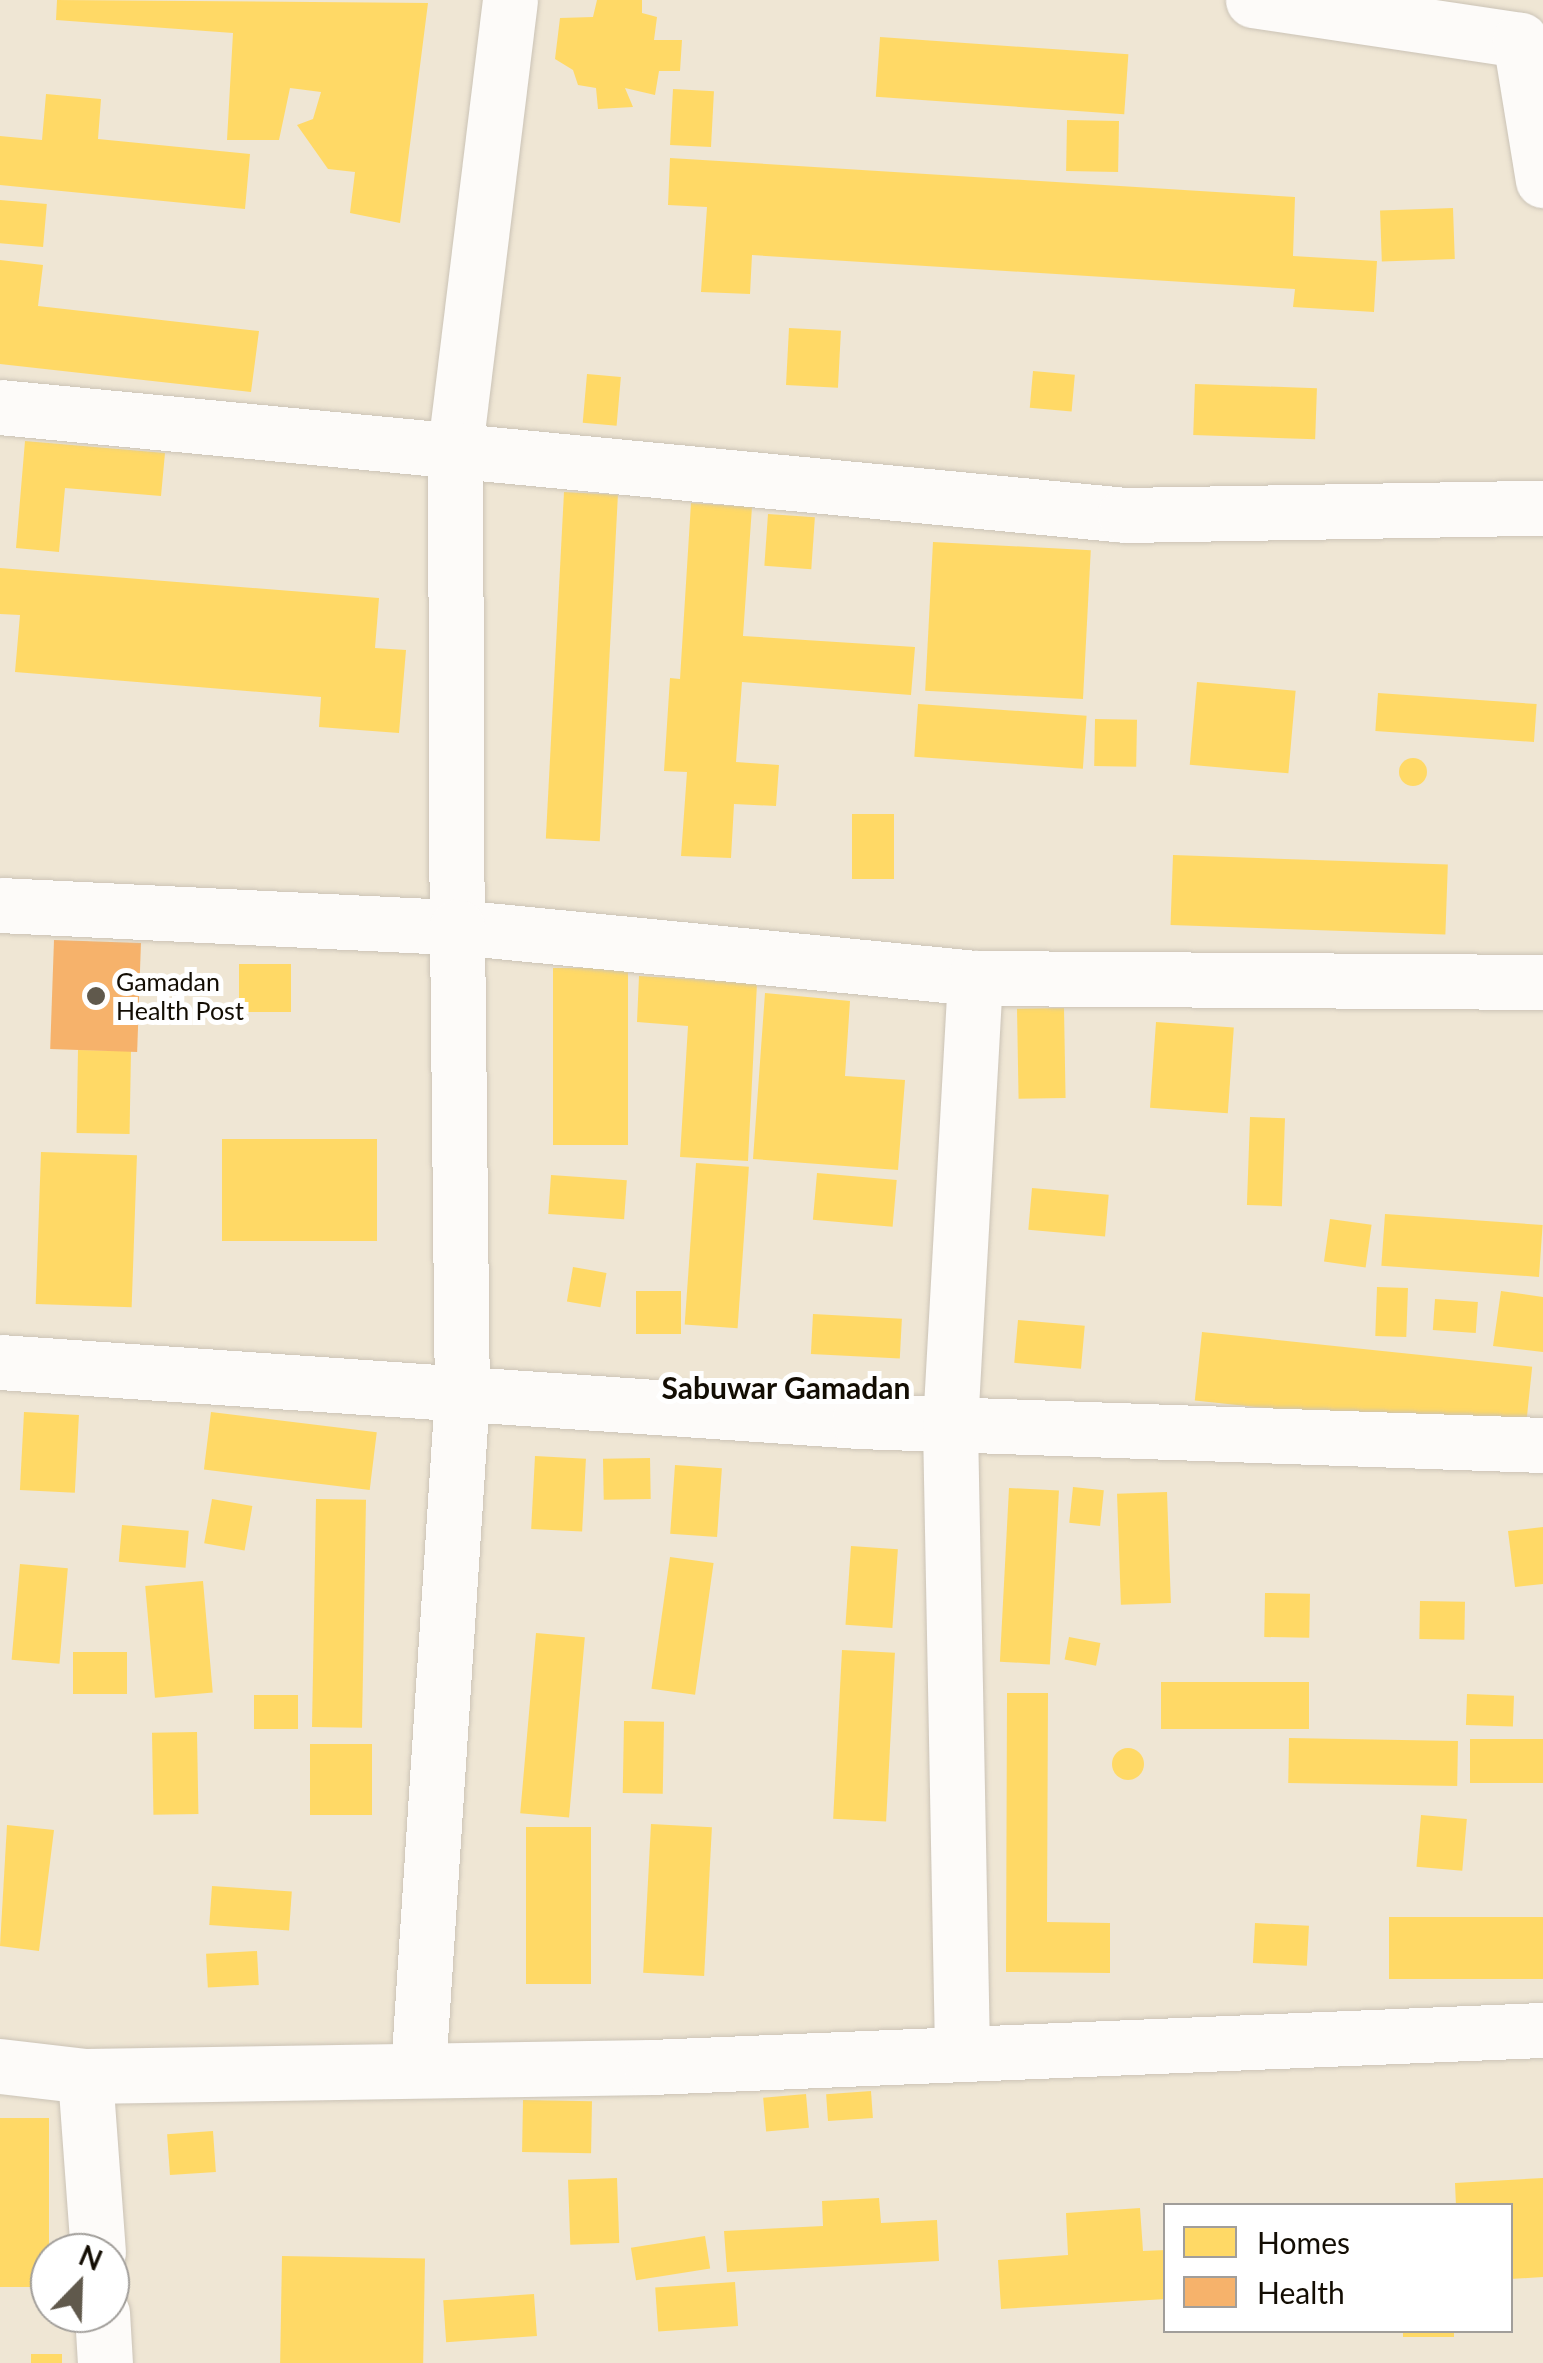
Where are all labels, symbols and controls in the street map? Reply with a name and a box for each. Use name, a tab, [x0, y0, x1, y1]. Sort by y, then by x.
place label: Gamadan Health Post	[116, 967, 244, 1026]
marker: Gamadan Health Post	[85, 985, 107, 1007]
district label: Sabuwar Gamadan	[661, 1369, 911, 1405]
legend	[1163, 2203, 1513, 2333]
text: Homes	[1257, 2224, 1350, 2260]
north arrow	[30, 2233, 130, 2333]
text: N	[74, 2237, 108, 2277]
text: Health	[1257, 2274, 1345, 2310]

